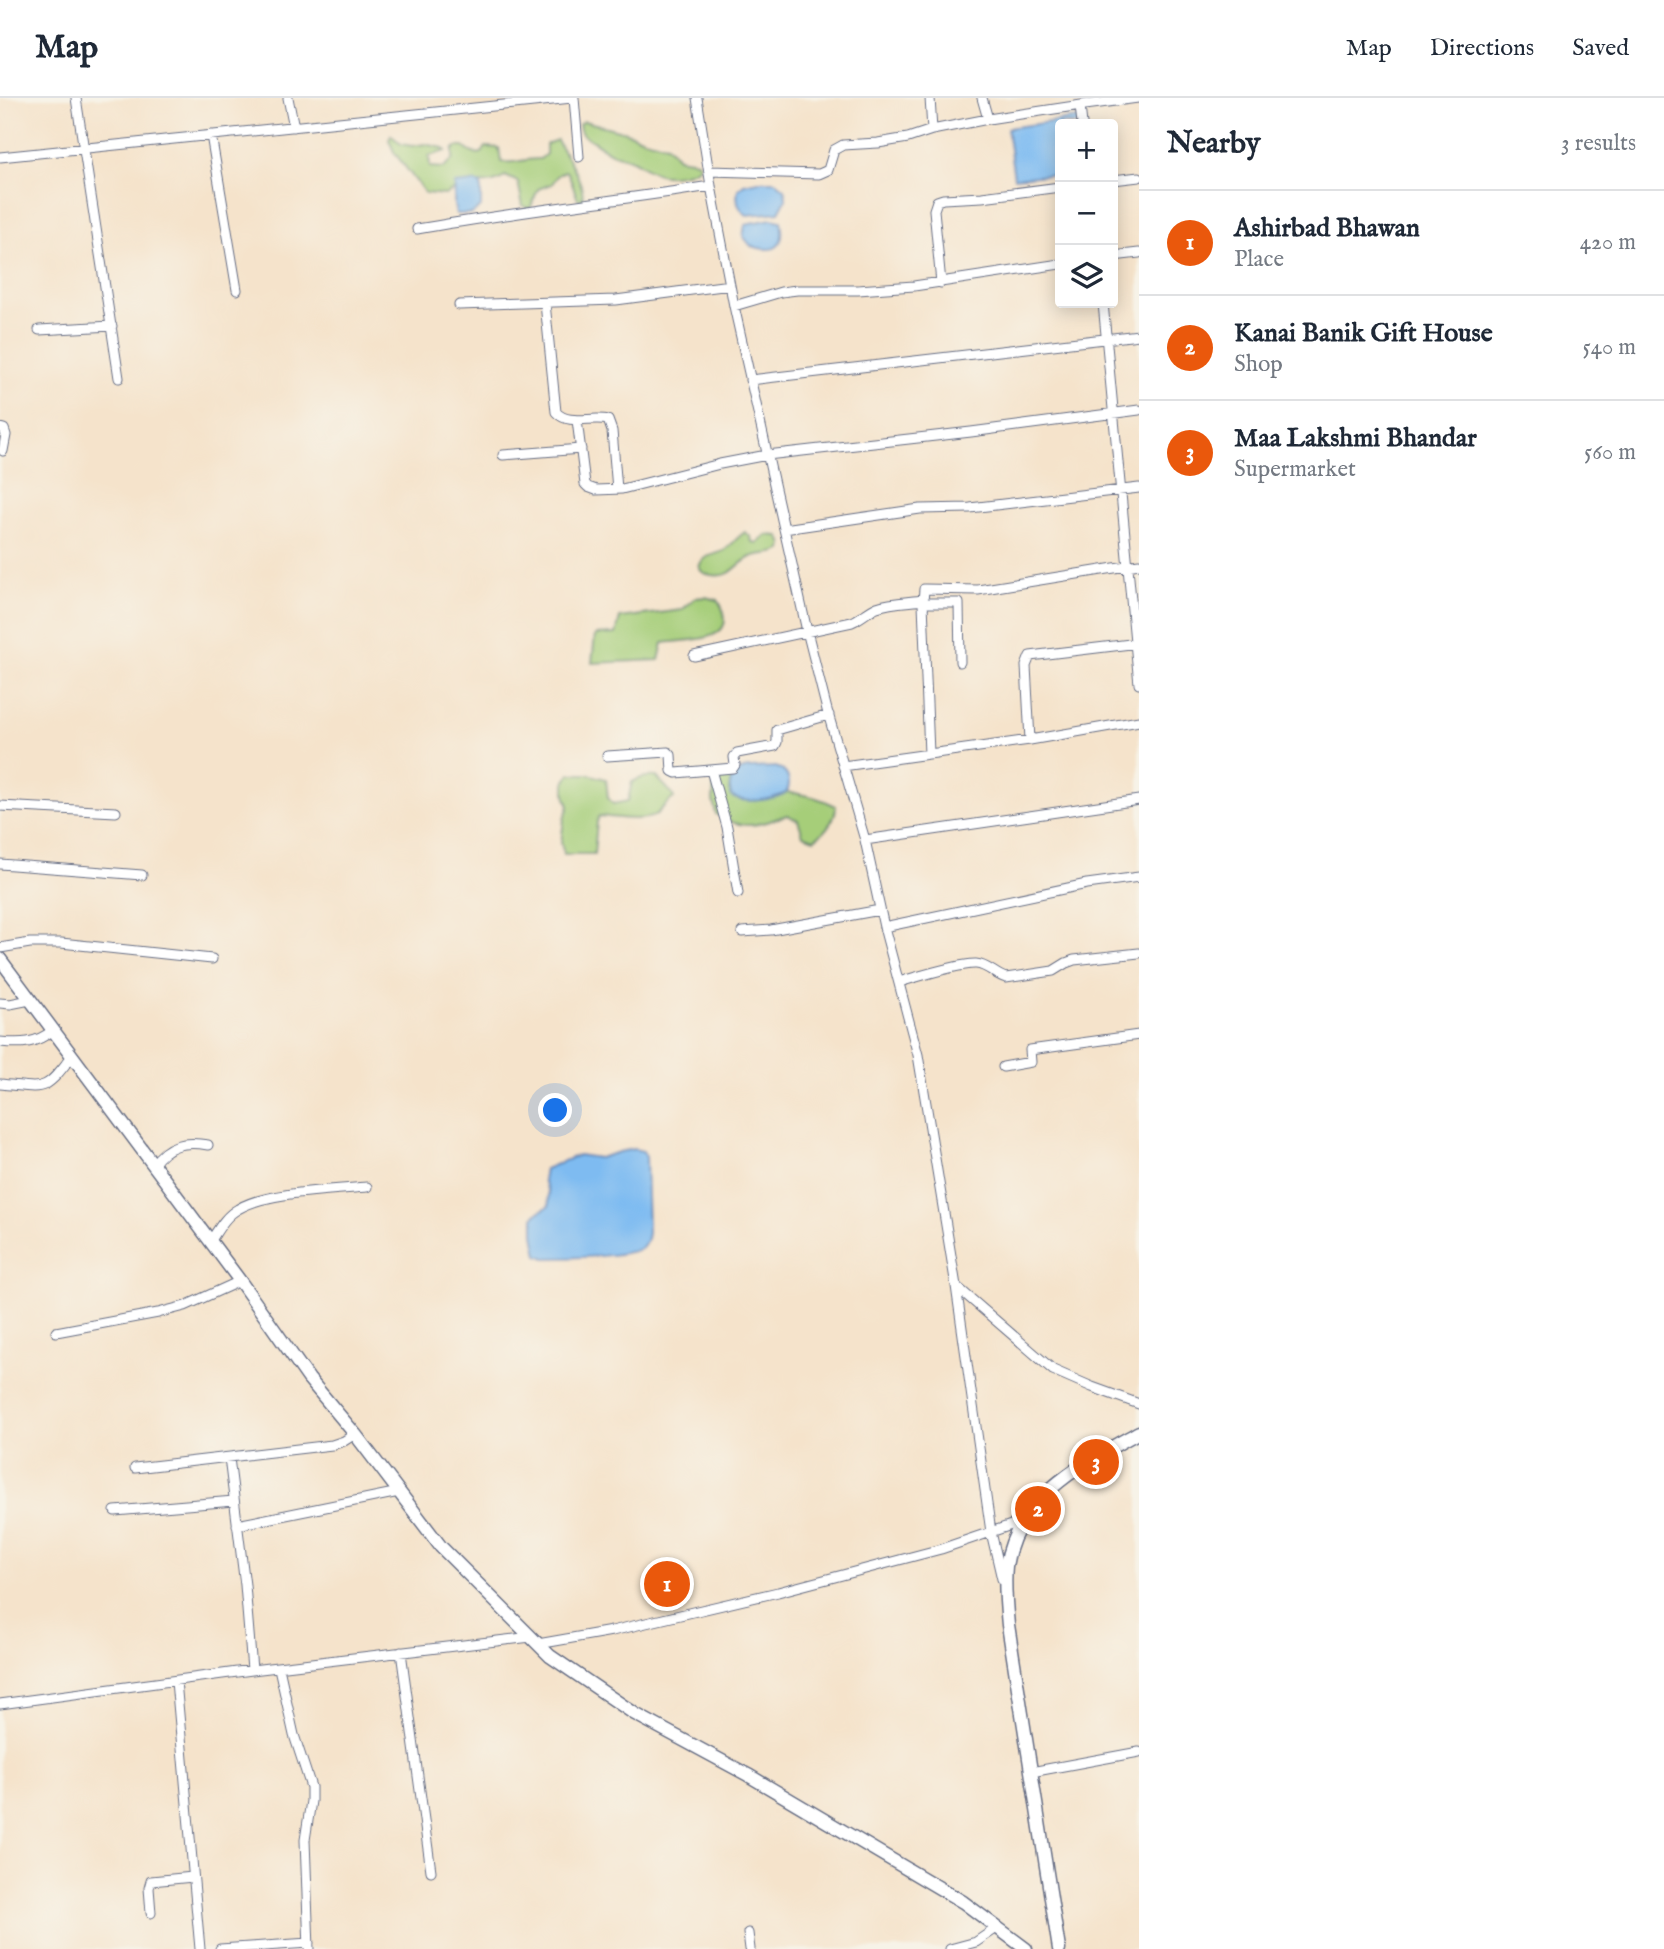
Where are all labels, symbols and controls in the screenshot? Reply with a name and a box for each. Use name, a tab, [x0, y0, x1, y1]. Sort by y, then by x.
text: Map	[35, 27, 98, 69]
text: Map	[1346, 33, 1392, 64]
text: Directions	[1430, 33, 1534, 64]
text: Saved	[1572, 33, 1629, 64]
map controls	[1055, 119, 1118, 308]
button: +	[1055, 119, 1118, 182]
text: Nearby	[1167, 125, 1260, 163]
text: 3 results	[1561, 129, 1636, 158]
button: −	[1055, 182, 1118, 245]
text: Ashirbad Bhawan	[1234, 212, 1420, 245]
text: 1	[1186, 228, 1194, 257]
text: 420 m	[1580, 228, 1636, 257]
button: layers	[1055, 245, 1118, 308]
text: Place	[1234, 245, 1284, 274]
text: Kanai Banik Gift House	[1234, 317, 1493, 350]
text: 2	[1185, 333, 1195, 362]
text: 540 m	[1582, 333, 1636, 362]
text: Shop	[1234, 350, 1283, 379]
text: Maa Lakshmi Bhandar	[1234, 422, 1477, 455]
text: 3	[1186, 438, 1194, 467]
text: 560 m	[1584, 438, 1636, 467]
text: Supermarket	[1234, 455, 1356, 484]
your location	[538, 1093, 572, 1127]
pin: 3	[1073, 1436, 1119, 1488]
pin: 2	[1015, 1483, 1061, 1535]
pin: 1	[644, 1558, 690, 1610]

